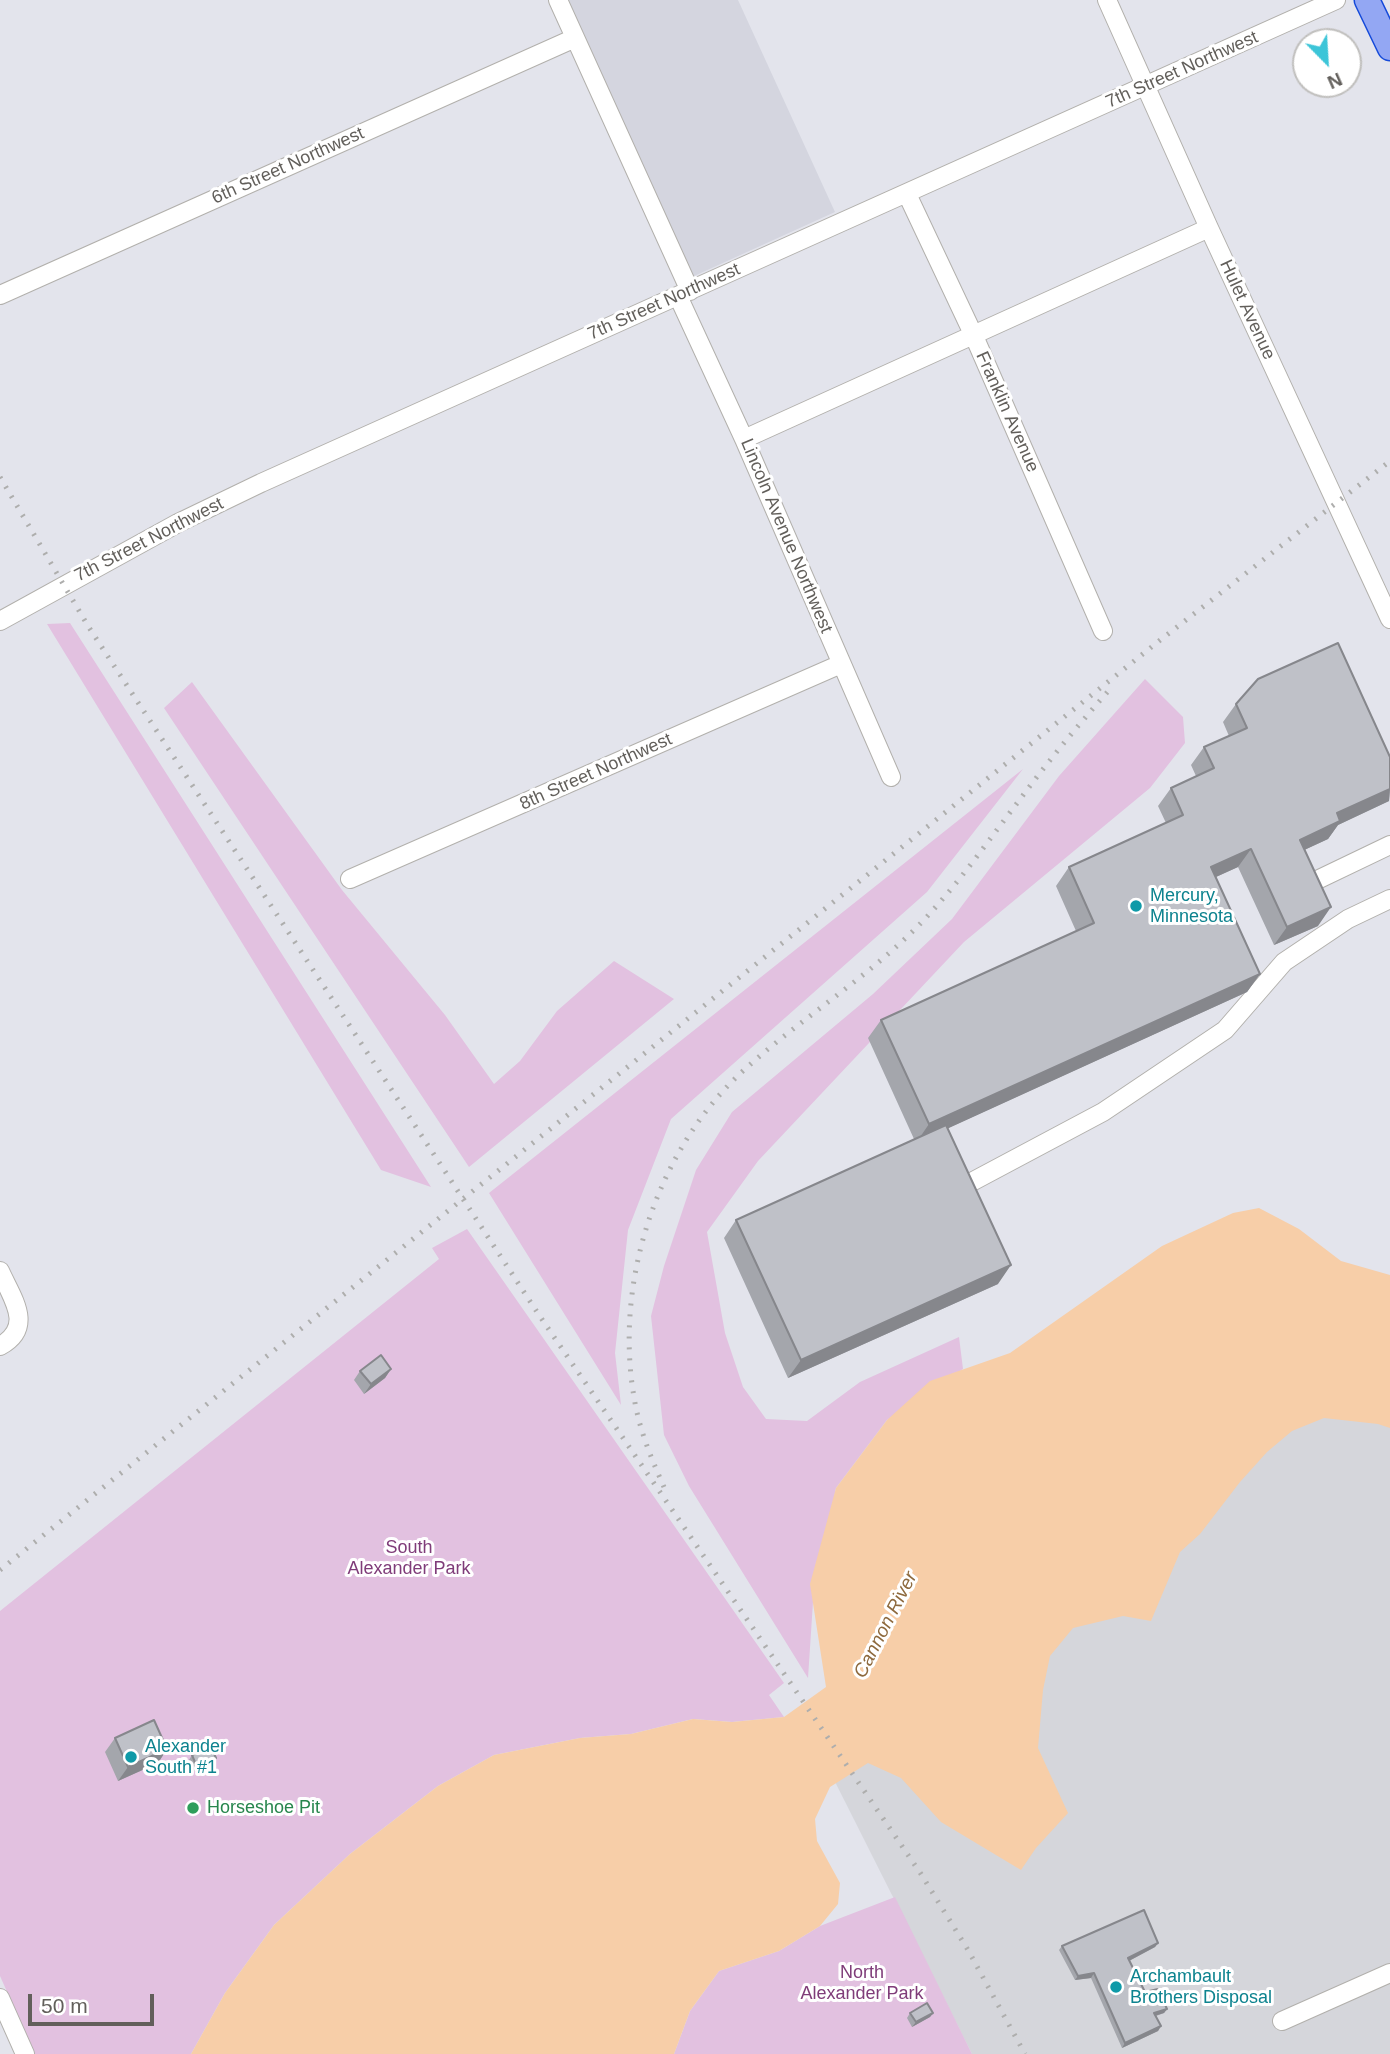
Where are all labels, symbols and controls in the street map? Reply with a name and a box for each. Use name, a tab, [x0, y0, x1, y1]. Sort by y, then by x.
street label: 7th Street Northwest	[1103, 27, 1261, 113]
north arrow	[1292, 28, 1362, 98]
text: N	[1324, 68, 1345, 93]
street label: 6th Street Northwest	[209, 123, 367, 209]
street label: Hulet Avenue	[1214, 257, 1280, 363]
street label: 7th Street Northwest	[585, 259, 743, 345]
street label: Franklin Avenue	[971, 348, 1043, 476]
street label: Lincoln Avenue Northwest	[735, 436, 837, 636]
street label: 7th Street Northwest	[71, 493, 227, 587]
street label: 8th Street Northwest	[517, 729, 675, 815]
place label: Mercury, Minnesota	[1150, 885, 1233, 928]
marker: Mercury, Minnesota	[1128, 898, 1144, 914]
park label: South Alexander Park	[347, 1537, 471, 1580]
water label: Cannon River	[849, 1568, 923, 1682]
place label: Alexander South #1	[145, 1736, 226, 1778]
marker: Alexander South #1	[123, 1749, 139, 1765]
place label: Horseshoe Pit	[207, 1797, 320, 1819]
marker: Horseshoe Pit	[185, 1800, 201, 1816]
park label: North Alexander Park	[800, 1962, 924, 2004]
place label: Archambault Brothers Disposal	[1130, 1966, 1272, 2008]
marker: Archambault Brothers Disposal	[1108, 1979, 1124, 1995]
scale bar	[32, 1980, 158, 2024]
text: 50 m	[41, 1994, 88, 2017]

